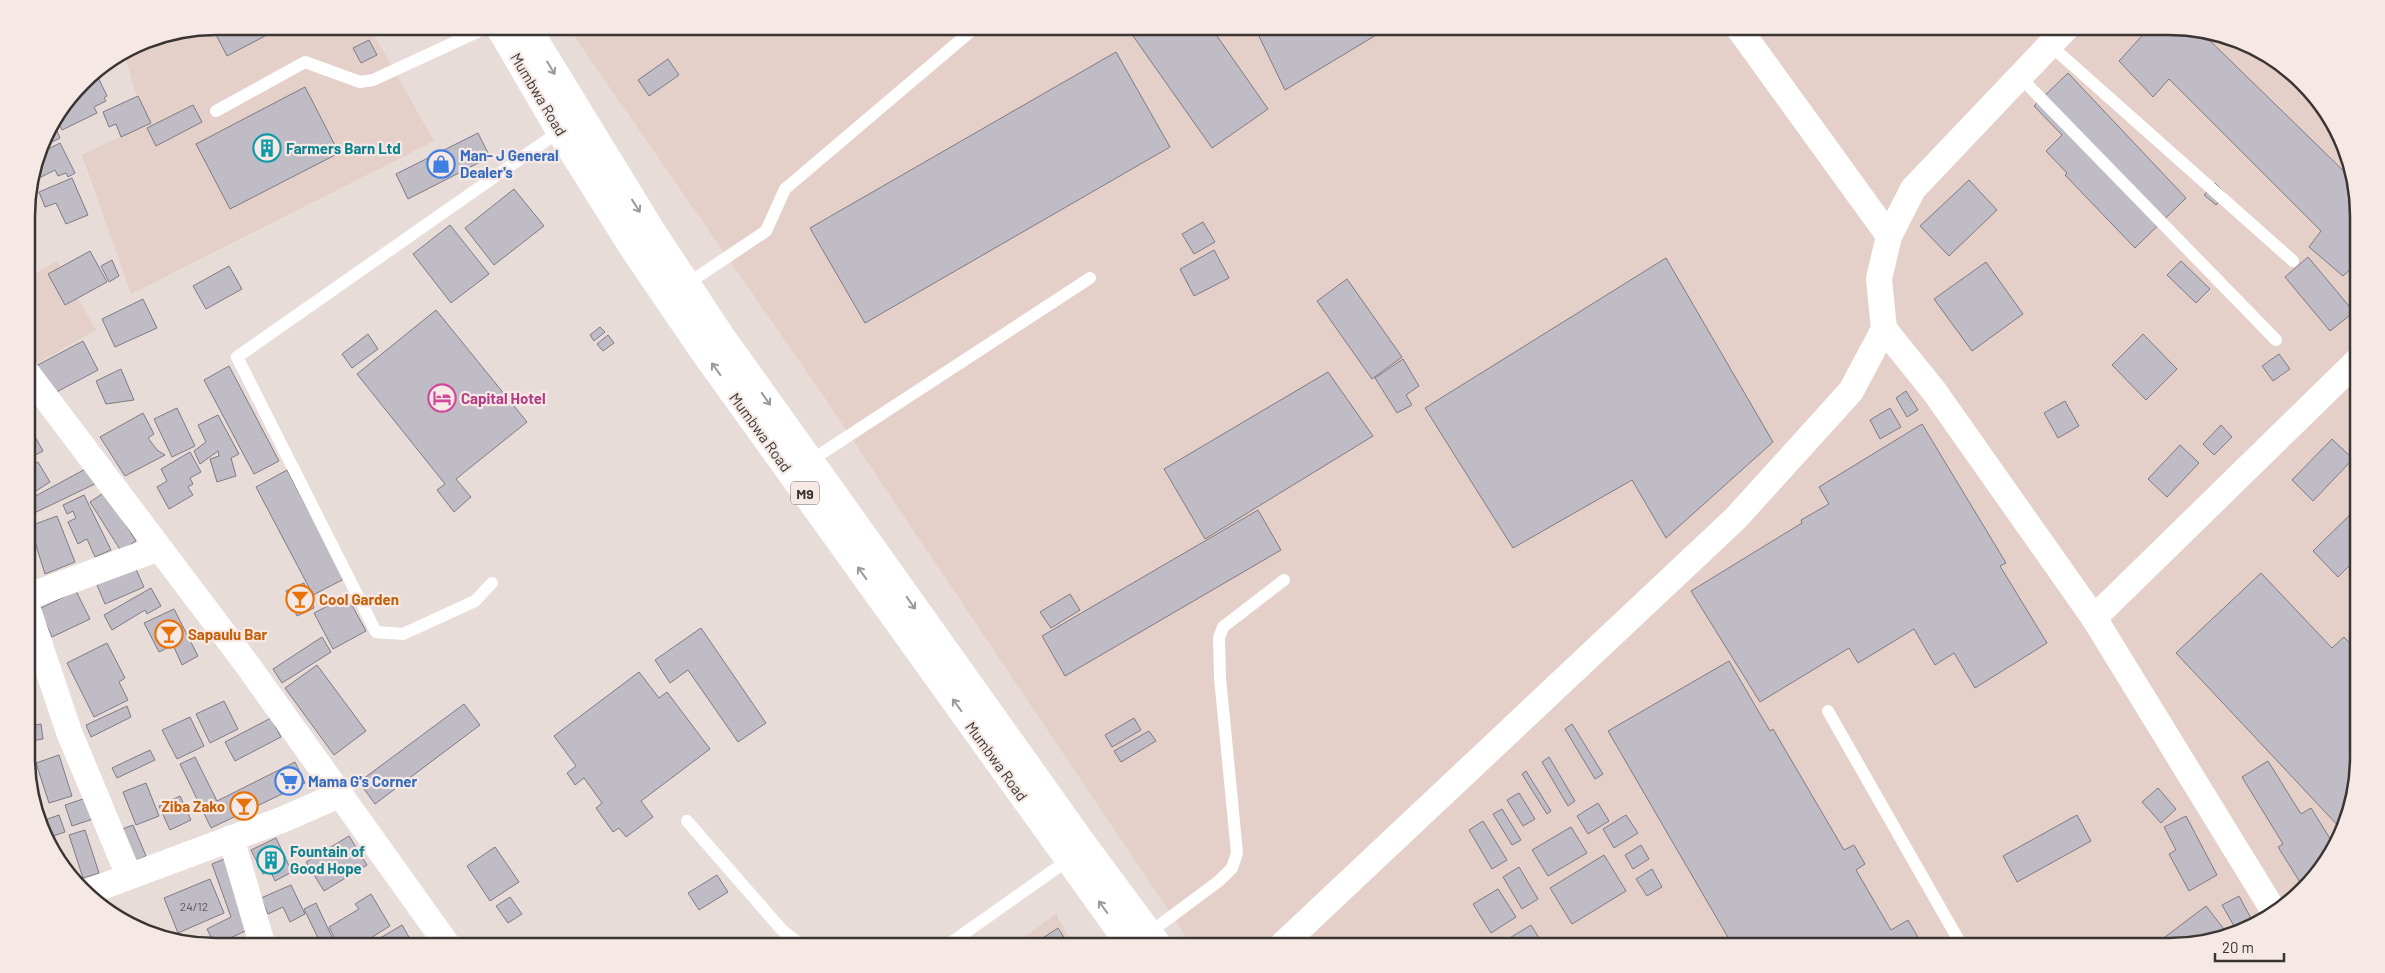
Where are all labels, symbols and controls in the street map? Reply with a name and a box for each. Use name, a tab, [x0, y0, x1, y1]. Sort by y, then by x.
street label: Mumbwa Road	[507, 49, 571, 139]
one-way arrow	[546, 61, 556, 75]
building icon: Farmers Barn Ltd	[252, 133, 282, 163]
place label: Farmers Barn Ltd	[286, 139, 401, 157]
place label: Man- J General Dealer's	[460, 146, 559, 181]
shop icon: Man- J General Dealer's	[426, 149, 456, 179]
one-way arrow	[632, 199, 642, 213]
one-way arrow	[711, 362, 721, 376]
hotel icon: Capital Hotel	[427, 383, 457, 413]
place label: Capital Hotel	[461, 389, 546, 407]
street label: Mumbwa Road	[726, 389, 796, 475]
one-way arrow	[761, 392, 771, 406]
road number: M9	[791, 482, 819, 504]
one-way arrow	[857, 566, 867, 580]
bar icon: Cool Garden	[285, 584, 315, 614]
place label: Cool Garden	[319, 590, 399, 608]
one-way arrow	[906, 596, 916, 610]
bar icon: Sapaulu Bar	[154, 619, 184, 649]
place label: Sapaulu Bar	[188, 625, 267, 643]
one-way arrow	[951, 698, 962, 712]
street label: Mumbwa Road	[962, 718, 1032, 804]
supermarket icon: Mama G's Corner	[274, 766, 304, 796]
place label: Mama G's Corner	[308, 772, 418, 790]
bar icon: Ziba Zako	[229, 791, 259, 821]
place label: Ziba Zako	[161, 797, 225, 815]
place label: Fountain of Good Hope	[290, 842, 365, 877]
building icon: Fountain of Good Hope	[256, 845, 286, 875]
house number: 24/12	[180, 899, 208, 913]
one-way arrow	[1098, 900, 1108, 914]
scale bar	[2215, 930, 2284, 962]
text: 20 m	[2222, 938, 2254, 956]

